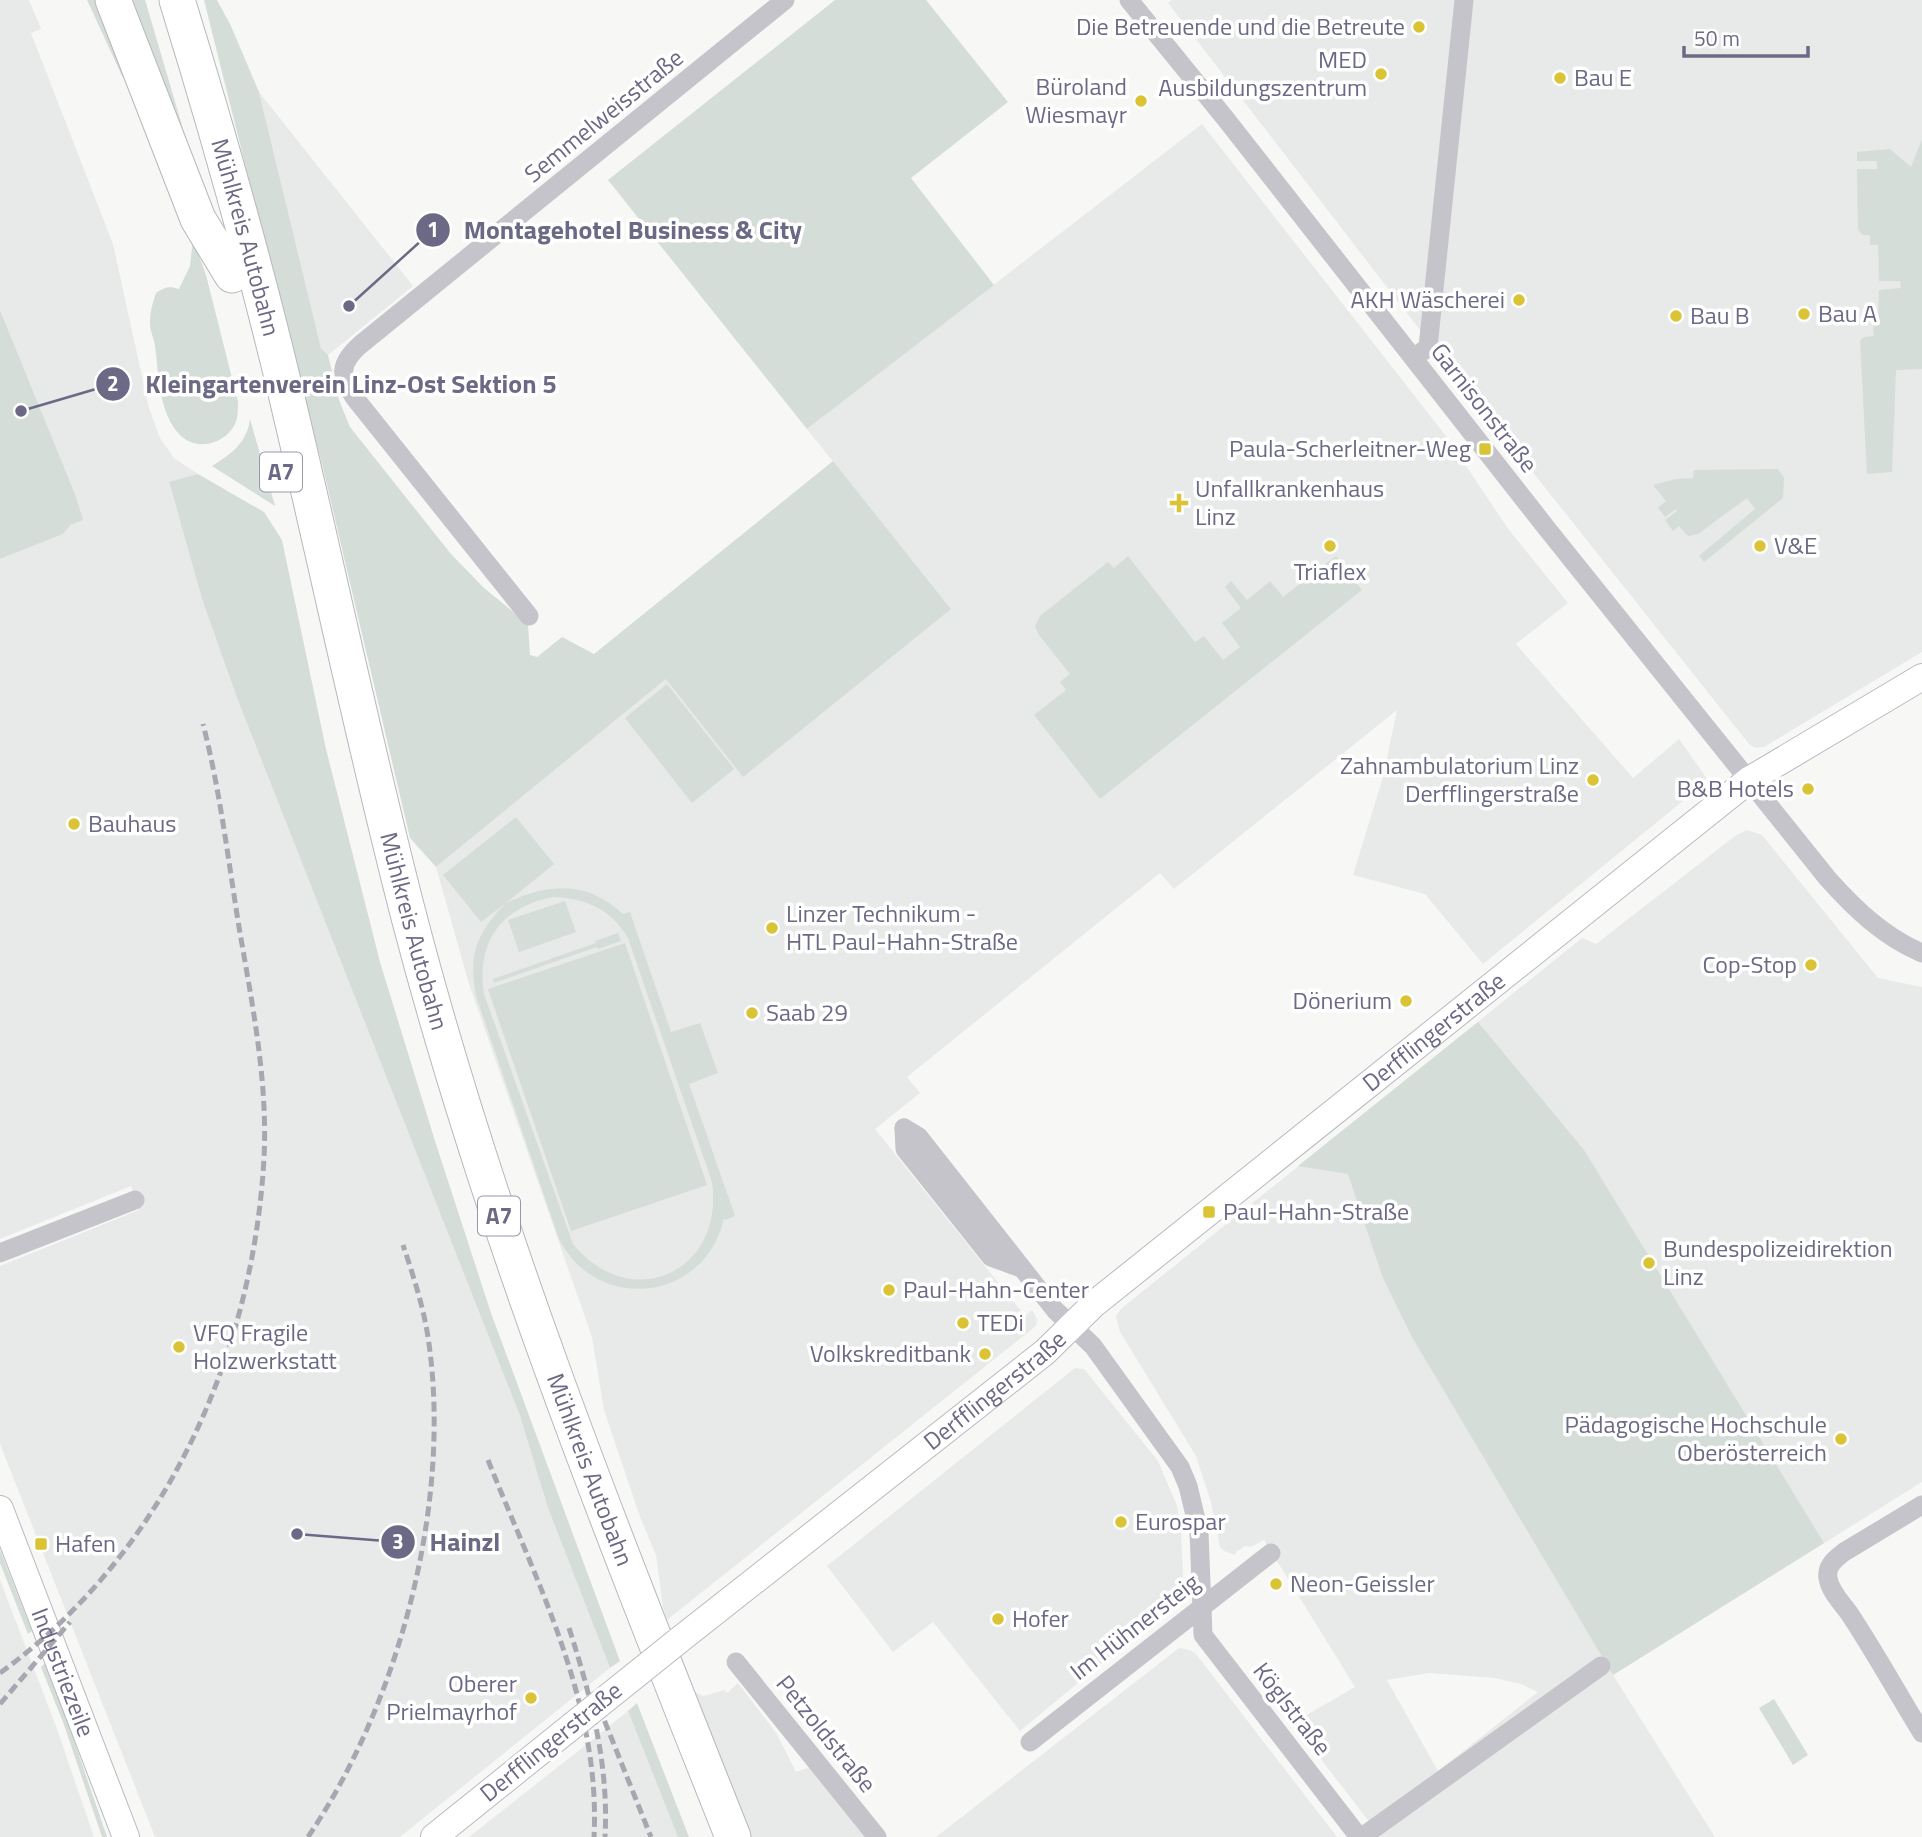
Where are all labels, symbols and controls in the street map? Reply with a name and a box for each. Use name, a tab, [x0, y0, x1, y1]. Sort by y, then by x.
place label: Die Betreuende und die Betreute	[1076, 8, 1405, 44]
scale bar	[1684, 14, 1808, 58]
marker: Die Betreuende und die Betreute	[1411, 19, 1427, 35]
text: 50 m	[1694, 22, 1740, 54]
street label: Semmelweisstraße	[516, 40, 691, 191]
place label: MED Ausbildungszentrum	[1158, 41, 1367, 105]
place label: Bau E	[1574, 59, 1632, 95]
marker: MED Ausbildungszentrum	[1373, 66, 1389, 82]
place label: Büroland Wiesmayr	[1025, 68, 1127, 132]
marker: Bau E	[1552, 70, 1568, 86]
marker: Büroland Wiesmayr	[1133, 93, 1149, 109]
street label: Mühlkreis Autobahn	[202, 134, 290, 340]
callout: Montagehotel Business & City	[415, 206, 816, 253]
text: Montagehotel Business & City	[464, 210, 802, 249]
text: 1	[427, 213, 439, 245]
place label: AKH Wäscherei	[1351, 281, 1505, 317]
marker: AKH Wäscherei	[1511, 292, 1527, 308]
place label: Bau A	[1818, 295, 1877, 331]
place label: Bau B	[1690, 297, 1750, 333]
marker: Bau A	[1796, 306, 1812, 322]
marker: Bau B	[1668, 308, 1684, 324]
street label: Garnisonstraße	[1423, 335, 1547, 480]
callout: Kleingartenverein Linz-Ost Sektion 5	[96, 360, 571, 407]
text: Kleingartenverein Linz-Ost Sektion 5	[145, 364, 557, 403]
text: 2	[107, 367, 119, 399]
place label: Paula-Scherleitner-Weg	[1229, 430, 1471, 466]
marker: Paula-Scherleitner-Weg	[1477, 441, 1493, 457]
road number: A7	[260, 452, 302, 492]
place label: Unfallkrankenhaus Linz	[1195, 470, 1384, 534]
marker: Unfallkrankenhaus Linz	[1169, 493, 1189, 513]
place label: V&E	[1774, 527, 1817, 563]
marker: Triaflex	[1322, 538, 1338, 554]
marker: V&E	[1752, 538, 1768, 554]
place label: Triaflex	[1294, 553, 1366, 589]
place label: Zahnambulatorium Linz Derfflingerstraße	[1340, 747, 1579, 811]
place label: B&B Hotels	[1677, 770, 1794, 806]
marker: Zahnambulatorium Linz Derfflingerstraße	[1585, 772, 1601, 788]
marker: B&B Hotels	[1800, 781, 1816, 797]
place label: Bauhaus	[88, 805, 176, 841]
marker: Bauhaus	[66, 816, 82, 832]
street label: Mühlkreis Autobahn	[371, 828, 458, 1034]
place label: Linzer Technikum - HTL Paul-Hahn-Straße	[786, 895, 1018, 959]
marker: Linzer Technikum - HTL Paul-Hahn-Straße	[764, 920, 780, 936]
place label: Cop-Stop	[1702, 946, 1797, 982]
marker: Cop-Stop	[1803, 957, 1819, 973]
street label: Derfflingerstraße	[1354, 963, 1513, 1100]
place label: Dönerium	[1292, 982, 1392, 1018]
marker: Dönerium	[1398, 993, 1414, 1009]
place label: Saab 29	[766, 994, 848, 1030]
marker: Saab 29	[744, 1005, 760, 1021]
place label: Paul-Hahn-Straße	[1223, 1193, 1409, 1229]
road number: A7	[478, 1196, 520, 1236]
marker: Paul-Hahn-Straße	[1201, 1204, 1217, 1220]
place label: Bundespolizeidirektion Linz	[1663, 1230, 1893, 1294]
marker: Bundespolizeidirektion Linz	[1641, 1255, 1657, 1271]
place label: Paul-Hahn-Center	[903, 1271, 1089, 1307]
marker: Paul-Hahn-Center	[881, 1282, 897, 1298]
place label: TEDi	[977, 1304, 1024, 1340]
place label: VFQ Fragile Holzwerkstatt	[193, 1314, 337, 1378]
marker: TEDi	[955, 1315, 971, 1331]
street label: Derfflingerstraße	[915, 1322, 1074, 1458]
place label: Volkskreditbank	[810, 1335, 971, 1371]
marker: VFQ Fragile Holzwerkstatt	[171, 1339, 187, 1355]
marker: Volkskreditbank	[977, 1346, 993, 1362]
street label: Mühlkreis Autobahn	[538, 1368, 643, 1571]
place label: Pädagogische Hochschule Oberösterreich	[1565, 1406, 1827, 1470]
marker: Pädagogische Hochschule Oberösterreich	[1833, 1431, 1849, 1447]
place label: Eurospar	[1135, 1503, 1226, 1539]
marker: Eurospar	[1113, 1514, 1129, 1530]
callout: Hainzl	[380, 1518, 514, 1565]
text: Hainzl	[430, 1522, 500, 1561]
place label: Hafen	[55, 1525, 116, 1561]
text: 3	[392, 1525, 404, 1557]
marker: Hafen	[33, 1536, 49, 1552]
street label: Im Hühnersteig	[1062, 1564, 1207, 1688]
place label: Neon-Geissler	[1290, 1565, 1435, 1601]
marker: Neon-Geissler	[1268, 1576, 1284, 1592]
place label: Hofer	[1012, 1600, 1069, 1636]
street label: Industriezeile	[23, 1602, 105, 1742]
marker: Hofer	[990, 1611, 1006, 1627]
street label: Köglstraße	[1245, 1654, 1341, 1763]
place label: Oberer Prielmayrhof	[386, 1665, 517, 1729]
street label: Petzoldstraße	[768, 1667, 886, 1800]
street label: Derfflingerstraße	[471, 1672, 629, 1810]
marker: Oberer Prielmayrhof	[523, 1690, 539, 1706]

